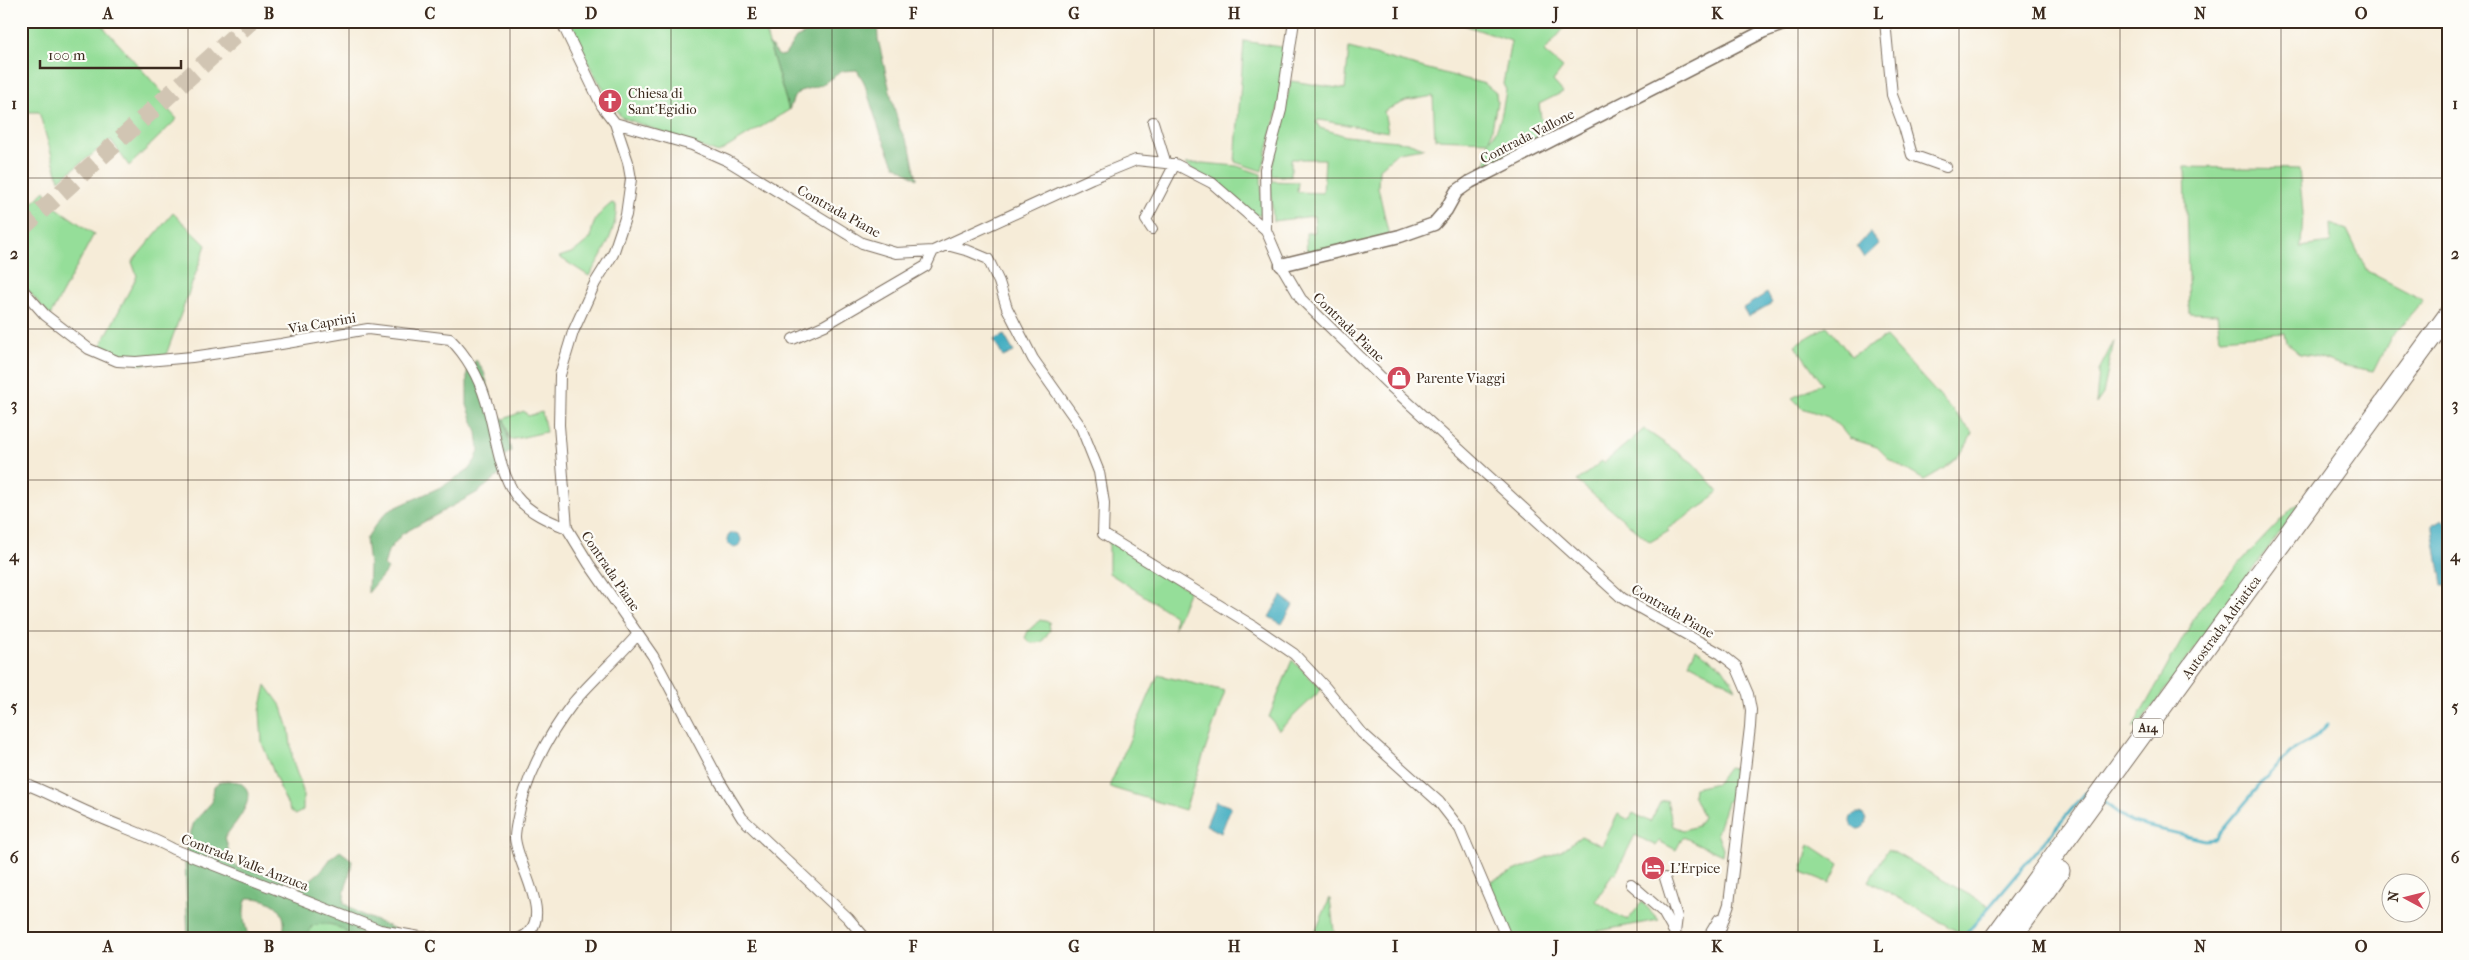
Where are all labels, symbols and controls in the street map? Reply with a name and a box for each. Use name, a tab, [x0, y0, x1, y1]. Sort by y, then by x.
text: A	[102, 4, 114, 23]
text: B	[264, 4, 274, 23]
text: C	[425, 4, 436, 23]
text: D	[585, 4, 597, 23]
text: E	[747, 4, 757, 23]
text: F	[908, 4, 918, 23]
text: G	[1068, 4, 1080, 23]
text: H	[1228, 4, 1241, 23]
text: I	[1392, 4, 1399, 23]
text: J	[1551, 4, 1559, 24]
text: K	[1711, 4, 1724, 23]
text: L	[1873, 4, 1883, 23]
text: M	[2031, 4, 2047, 23]
text: N	[2194, 4, 2207, 23]
text: O	[2355, 4, 2368, 23]
scale bar	[40, 38, 181, 70]
text: 100 m	[48, 46, 86, 64]
place label: Chiesa di Sant'Egidio	[628, 85, 697, 118]
church icon: Chiesa di Sant'Egidio	[597, 88, 623, 114]
text: 1	[11, 94, 17, 113]
text: 1	[2452, 94, 2458, 113]
street label: Contrada Vallone	[1477, 105, 1577, 167]
street label: Contrada Piane	[794, 181, 884, 241]
text: 2	[10, 244, 18, 263]
text: 2	[2451, 244, 2459, 263]
street label: Contrada Piane	[1309, 289, 1388, 366]
street label: Via Caprini	[286, 309, 357, 338]
shop icon: Parente Viaggi	[1386, 365, 1412, 391]
place label: Parente Viaggi	[1416, 370, 1505, 387]
text: 3	[11, 395, 17, 415]
text: 3	[2452, 395, 2458, 415]
street label: Contrada Piane	[578, 528, 644, 615]
text: 4	[8, 546, 20, 566]
text: 4	[2449, 546, 2461, 566]
street label: Autostrada Adriatica	[2178, 572, 2265, 683]
street label: Contrada Piane	[1628, 581, 1717, 642]
text: 5	[11, 697, 18, 716]
text: 5	[2452, 697, 2459, 716]
road number: A14	[2133, 718, 2163, 738]
street label: Contrada Valle Anzuca	[179, 830, 311, 895]
text: 6	[10, 848, 19, 867]
text: 6	[2451, 848, 2460, 867]
hotel icon: L'Erpice	[1640, 855, 1666, 881]
place label: L'Erpice	[1670, 860, 1720, 877]
north arrow	[2382, 872, 2432, 922]
text: N	[2385, 890, 2403, 903]
text: A	[102, 937, 114, 956]
text: B	[264, 937, 274, 956]
text: C	[425, 937, 436, 956]
text: D	[585, 937, 597, 956]
text: E	[747, 937, 757, 956]
text: F	[908, 937, 918, 956]
text: G	[1068, 937, 1080, 956]
text: H	[1228, 937, 1241, 956]
text: I	[1392, 937, 1399, 956]
text: J	[1551, 937, 1559, 957]
text: K	[1711, 937, 1724, 956]
text: L	[1873, 937, 1883, 956]
text: M	[2031, 937, 2047, 956]
text: N	[2194, 937, 2207, 956]
text: O	[2355, 937, 2368, 956]

